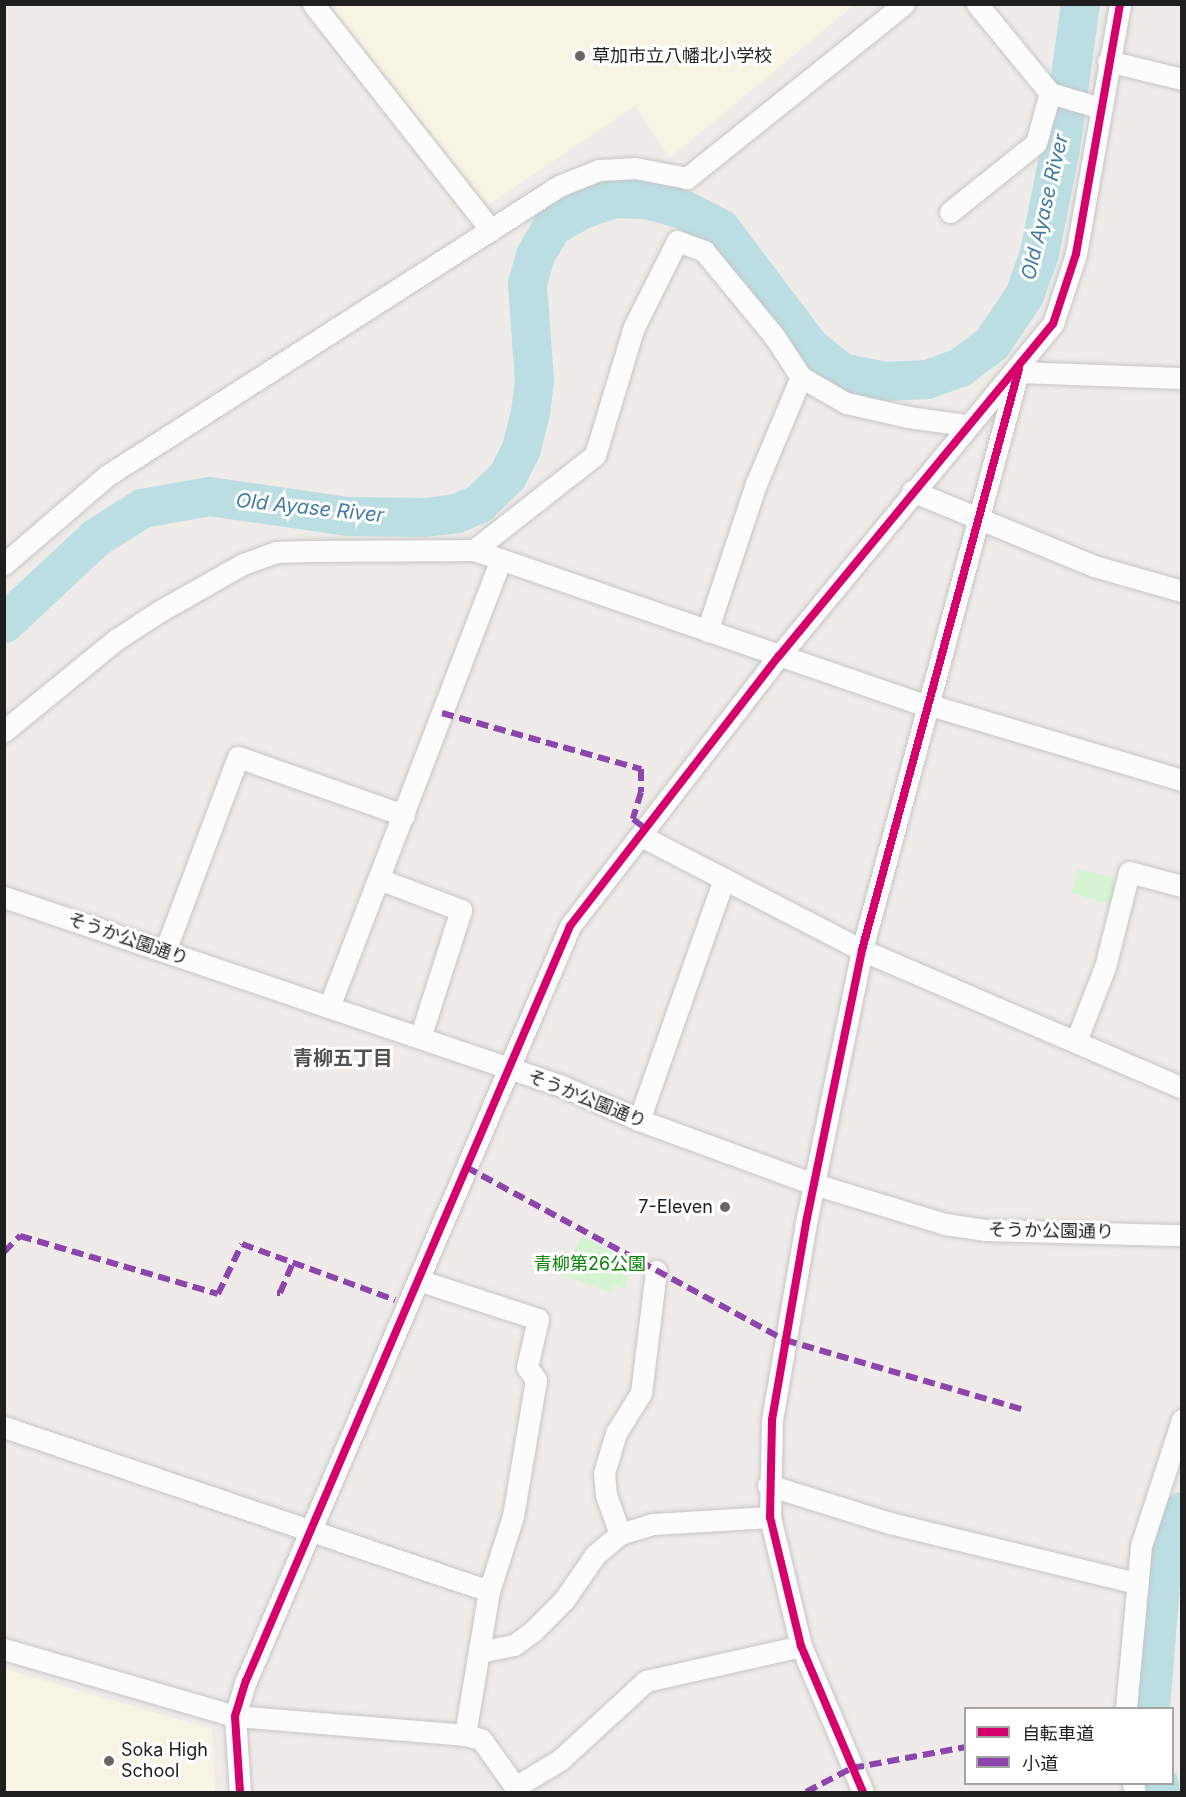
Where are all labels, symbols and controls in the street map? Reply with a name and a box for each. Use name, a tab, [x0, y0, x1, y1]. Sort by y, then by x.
place label: 草加市立八幡北小学校	[592, 45, 772, 67]
marker: 草加市立八幡北小学校	[573, 49, 587, 63]
water label: Old Ayase River	[1017, 132, 1073, 282]
water label: Old Ayase River	[235, 488, 385, 528]
street label: そうか公園通り	[65, 908, 191, 970]
district label: 青柳五丁目	[293, 1046, 393, 1070]
street label: そうか公園通り	[525, 1065, 649, 1133]
place label: 7-Eleven	[638, 1196, 713, 1218]
marker: 7-Eleven	[718, 1200, 732, 1214]
street label: そうか公園通り	[988, 1219, 1114, 1243]
park label: 青柳第26公園	[534, 1253, 646, 1275]
legend	[964, 1707, 1174, 1785]
text: 自転車道	[1022, 1723, 1094, 1744]
place label: Soka High School	[121, 1740, 208, 1782]
text: 小道	[1022, 1753, 1058, 1774]
marker: Soka High School	[102, 1754, 116, 1768]

